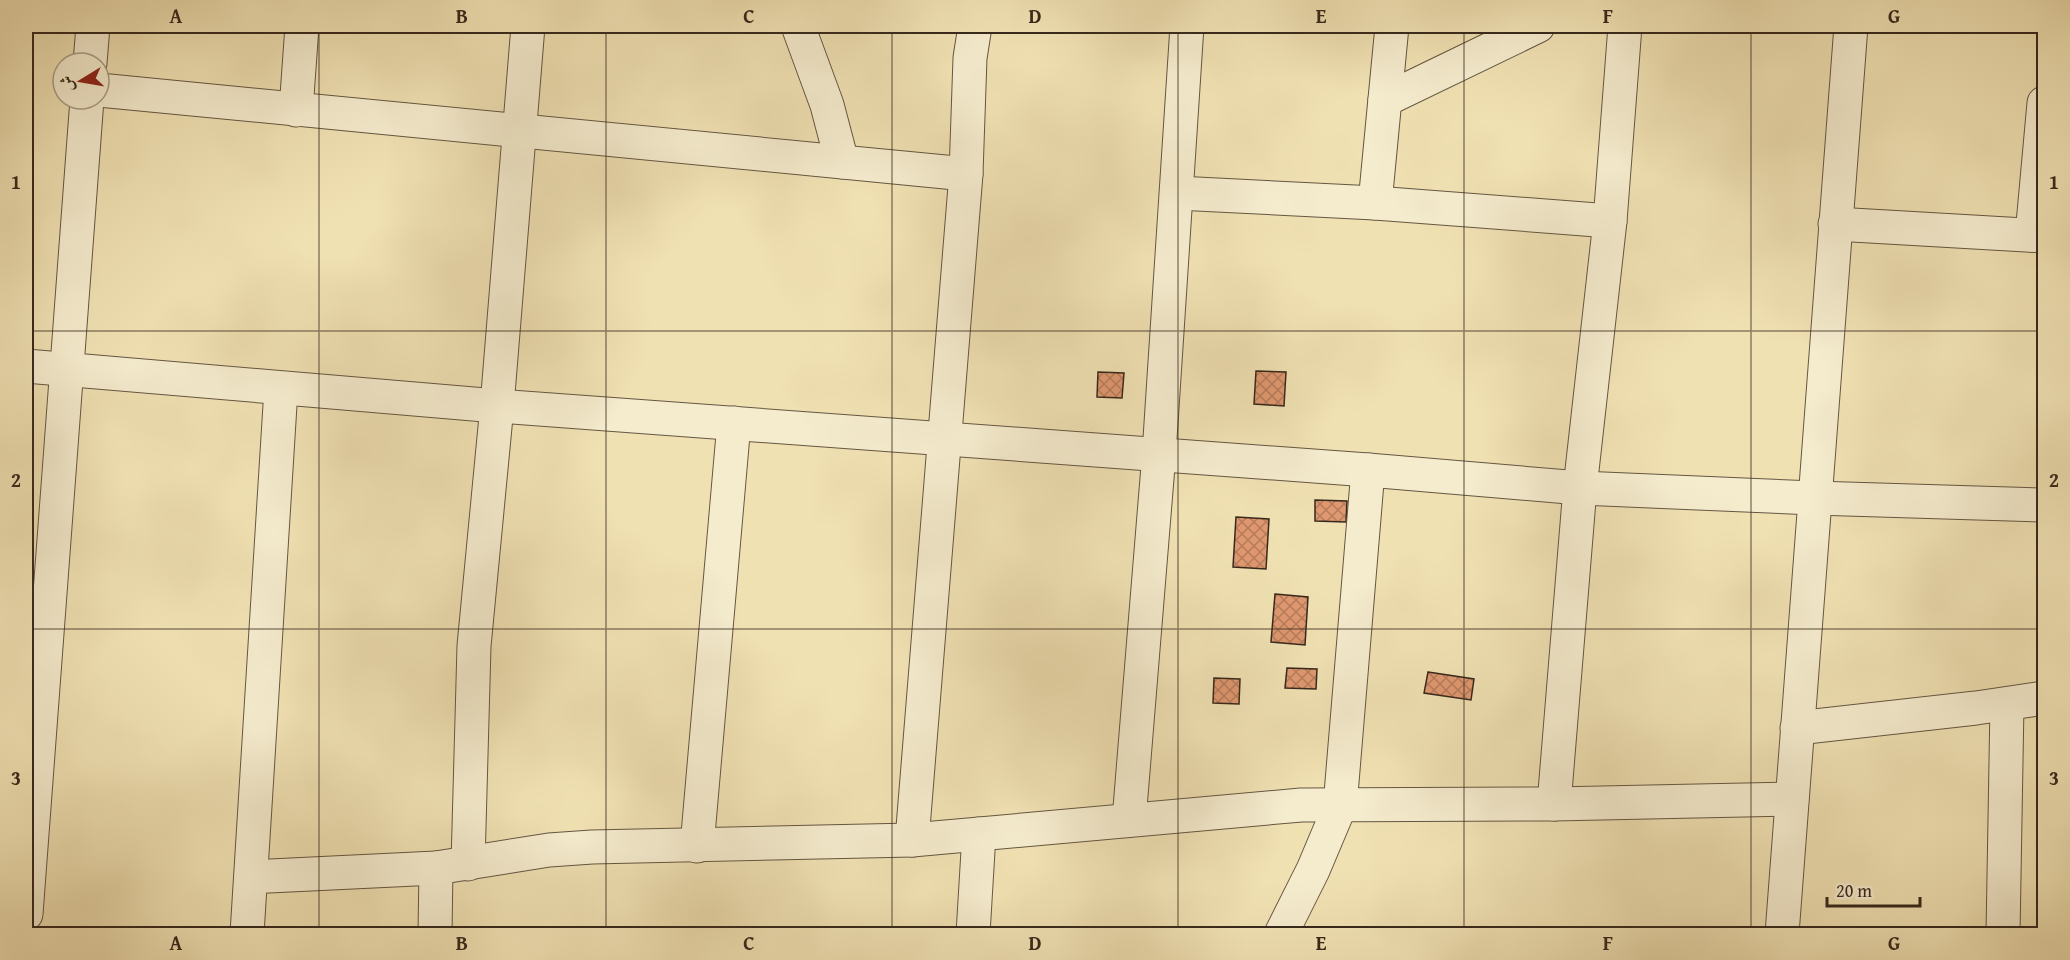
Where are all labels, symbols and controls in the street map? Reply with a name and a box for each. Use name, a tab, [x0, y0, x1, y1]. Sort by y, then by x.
text: A	[170, 1, 183, 30]
text: B	[456, 1, 468, 30]
text: C	[743, 1, 755, 30]
text: D	[1028, 1, 1042, 30]
text: E	[1316, 1, 1327, 30]
text: F	[1603, 1, 1613, 30]
text: G	[1888, 1, 1900, 30]
north arrow	[51, 51, 111, 111]
text: ش	[53, 74, 80, 94]
text: 1	[11, 167, 21, 196]
text: 1	[2049, 167, 2059, 196]
text: 2	[11, 465, 21, 494]
text: 2	[2049, 465, 2059, 494]
text: 3	[11, 763, 21, 792]
text: 3	[2049, 763, 2059, 792]
scale bar	[1827, 870, 1920, 908]
text: 20 m	[1836, 877, 1872, 904]
text: A	[170, 928, 183, 957]
text: B	[456, 928, 468, 957]
text: C	[743, 928, 755, 957]
text: D	[1028, 928, 1042, 957]
text: E	[1316, 928, 1327, 957]
text: F	[1603, 928, 1613, 957]
text: G	[1888, 928, 1900, 957]

